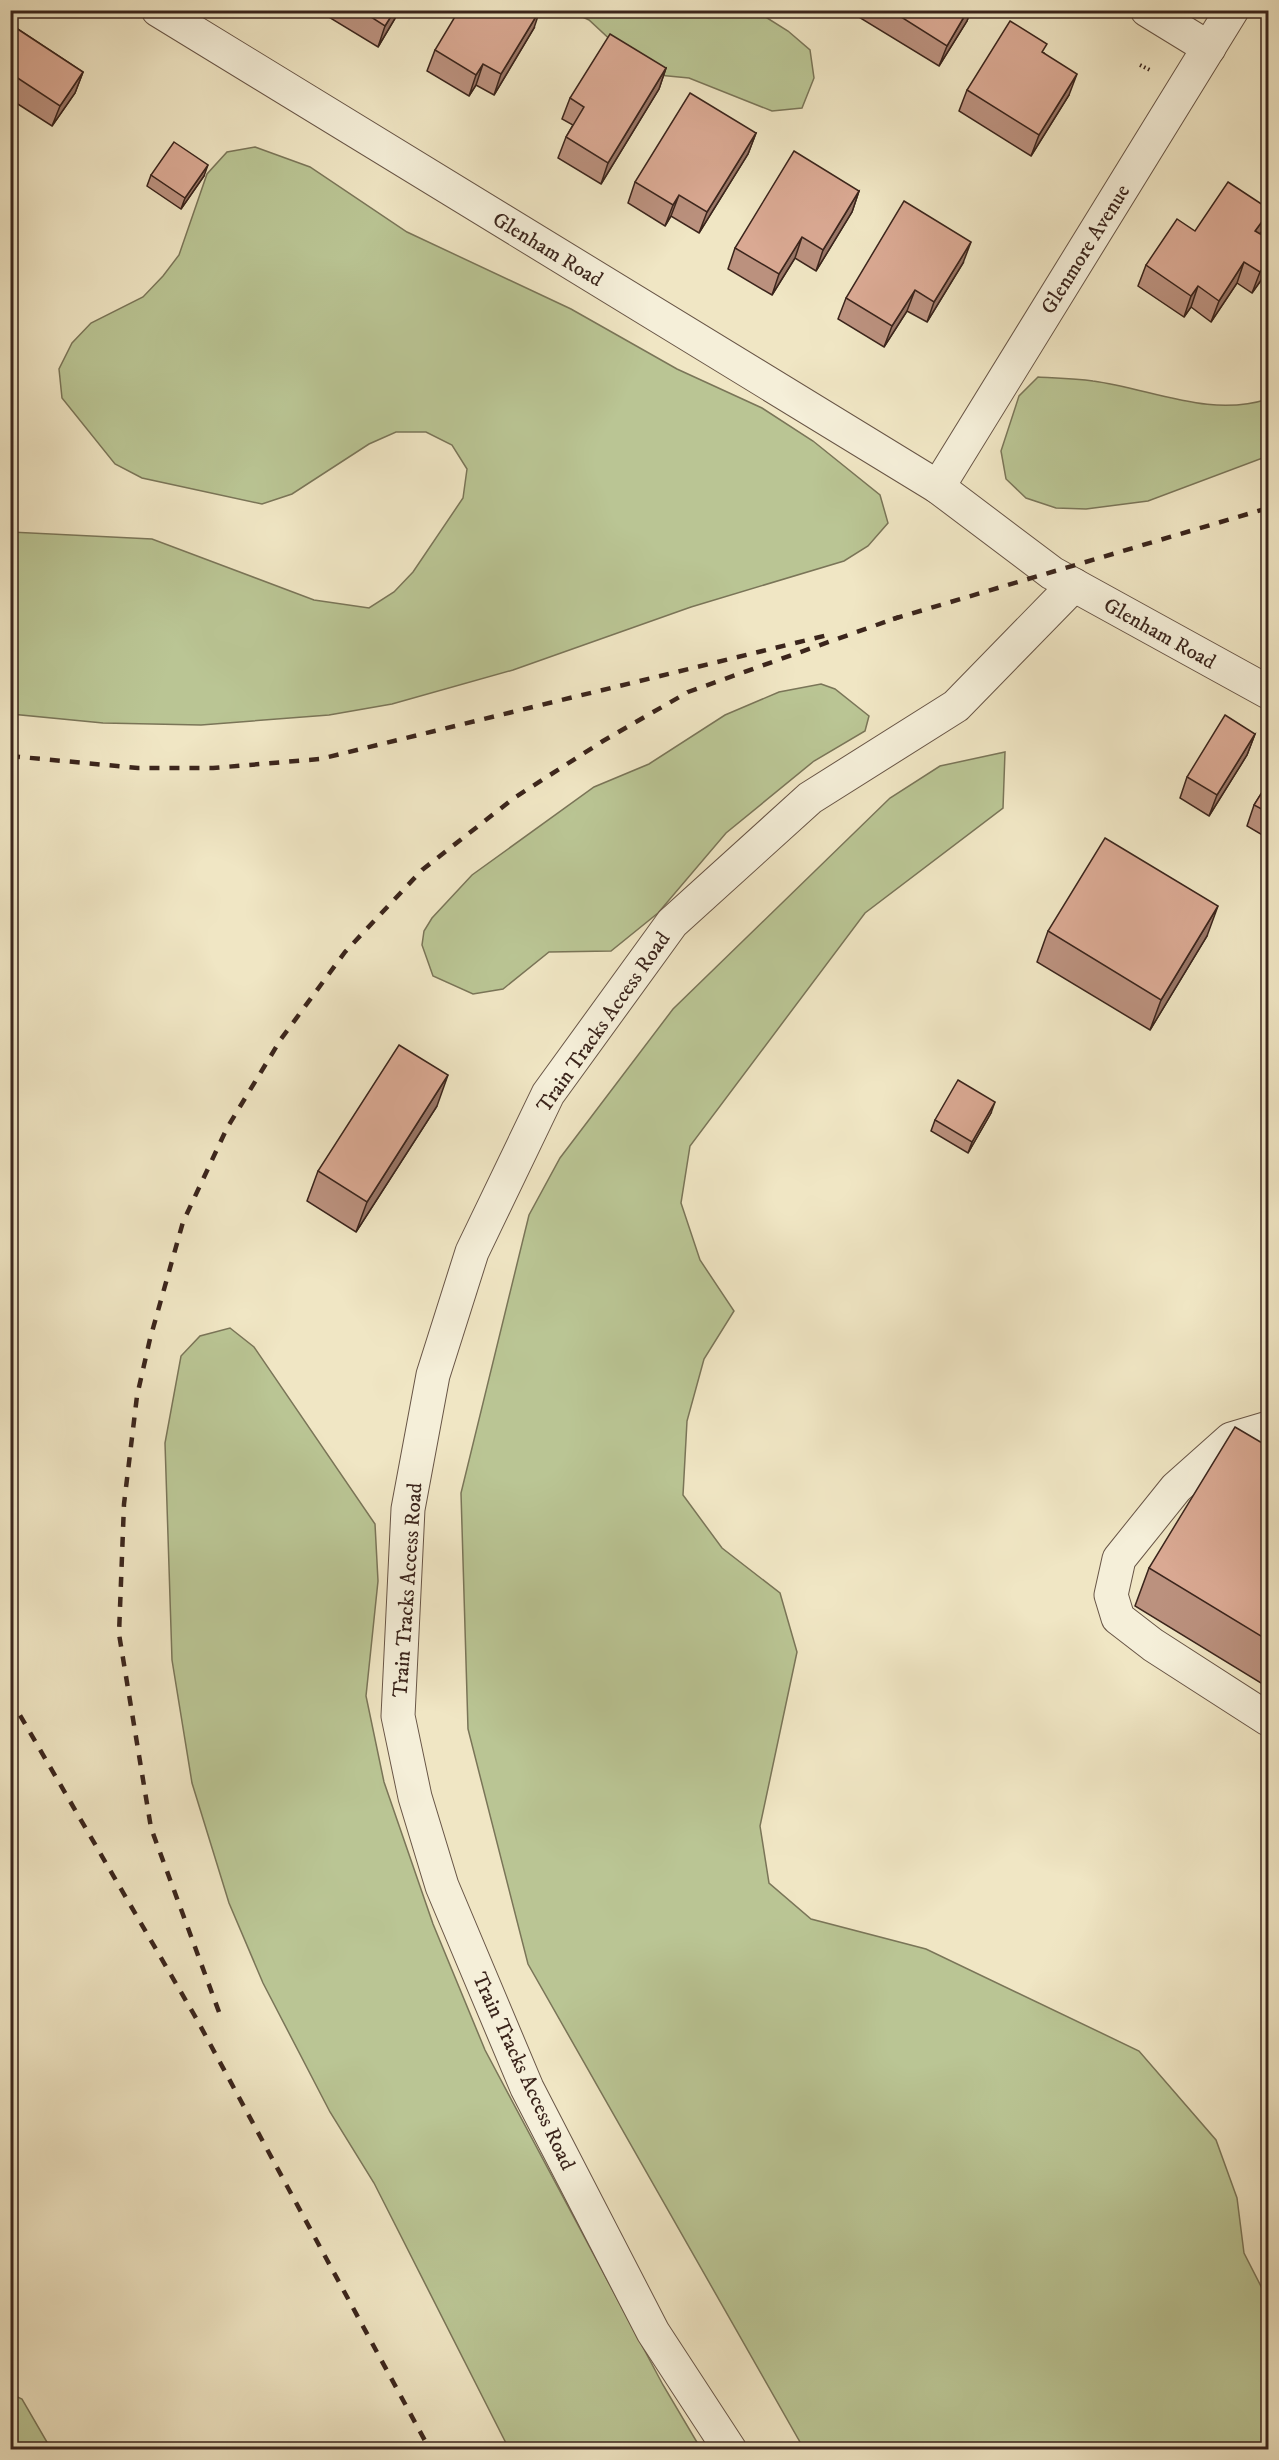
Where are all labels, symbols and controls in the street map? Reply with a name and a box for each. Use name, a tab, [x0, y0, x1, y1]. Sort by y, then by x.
street label: Glenmore Avenue	[1036, 180, 1136, 319]
street label: Glenham Road	[488, 207, 608, 293]
street label: Glenham Road	[1099, 592, 1221, 676]
street label: Train Tracks Access Road	[532, 927, 676, 1118]
street label: Train Tracks Access Road	[388, 1481, 429, 1698]
street label: Train Tracks Access Road	[466, 1969, 581, 2175]

